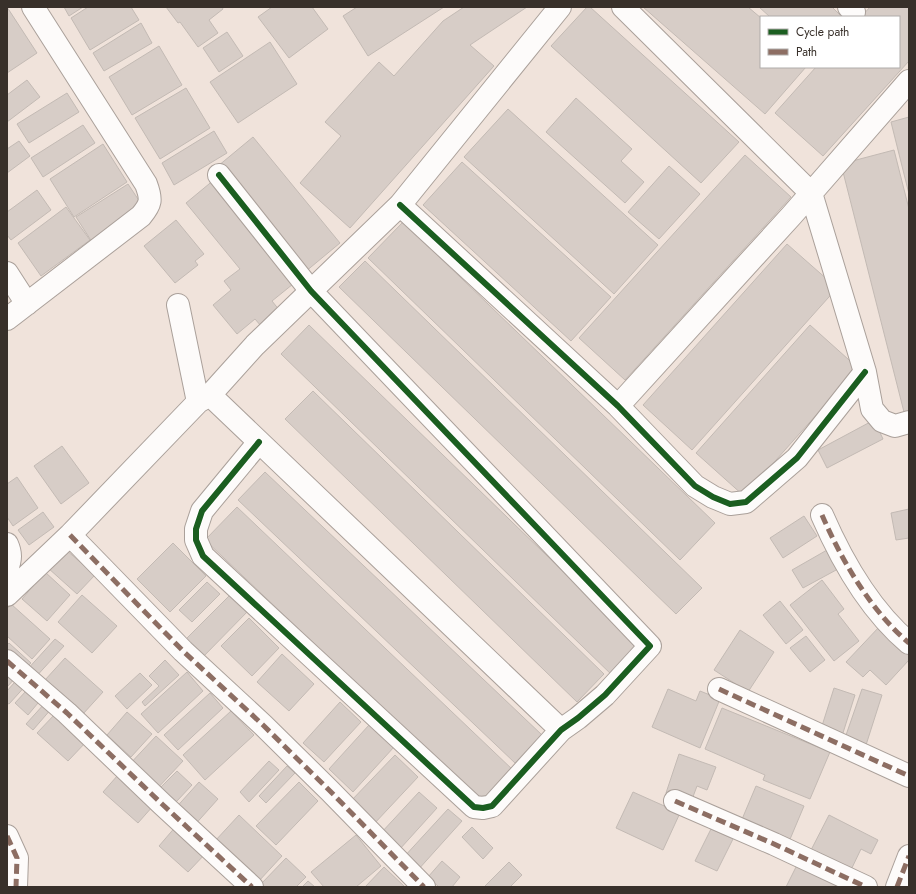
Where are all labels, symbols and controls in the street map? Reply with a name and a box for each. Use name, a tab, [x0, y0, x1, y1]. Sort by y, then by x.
legend	[760, 16, 900, 68]
text: Cycle path	[796, 23, 849, 41]
text: Path	[796, 43, 817, 61]

